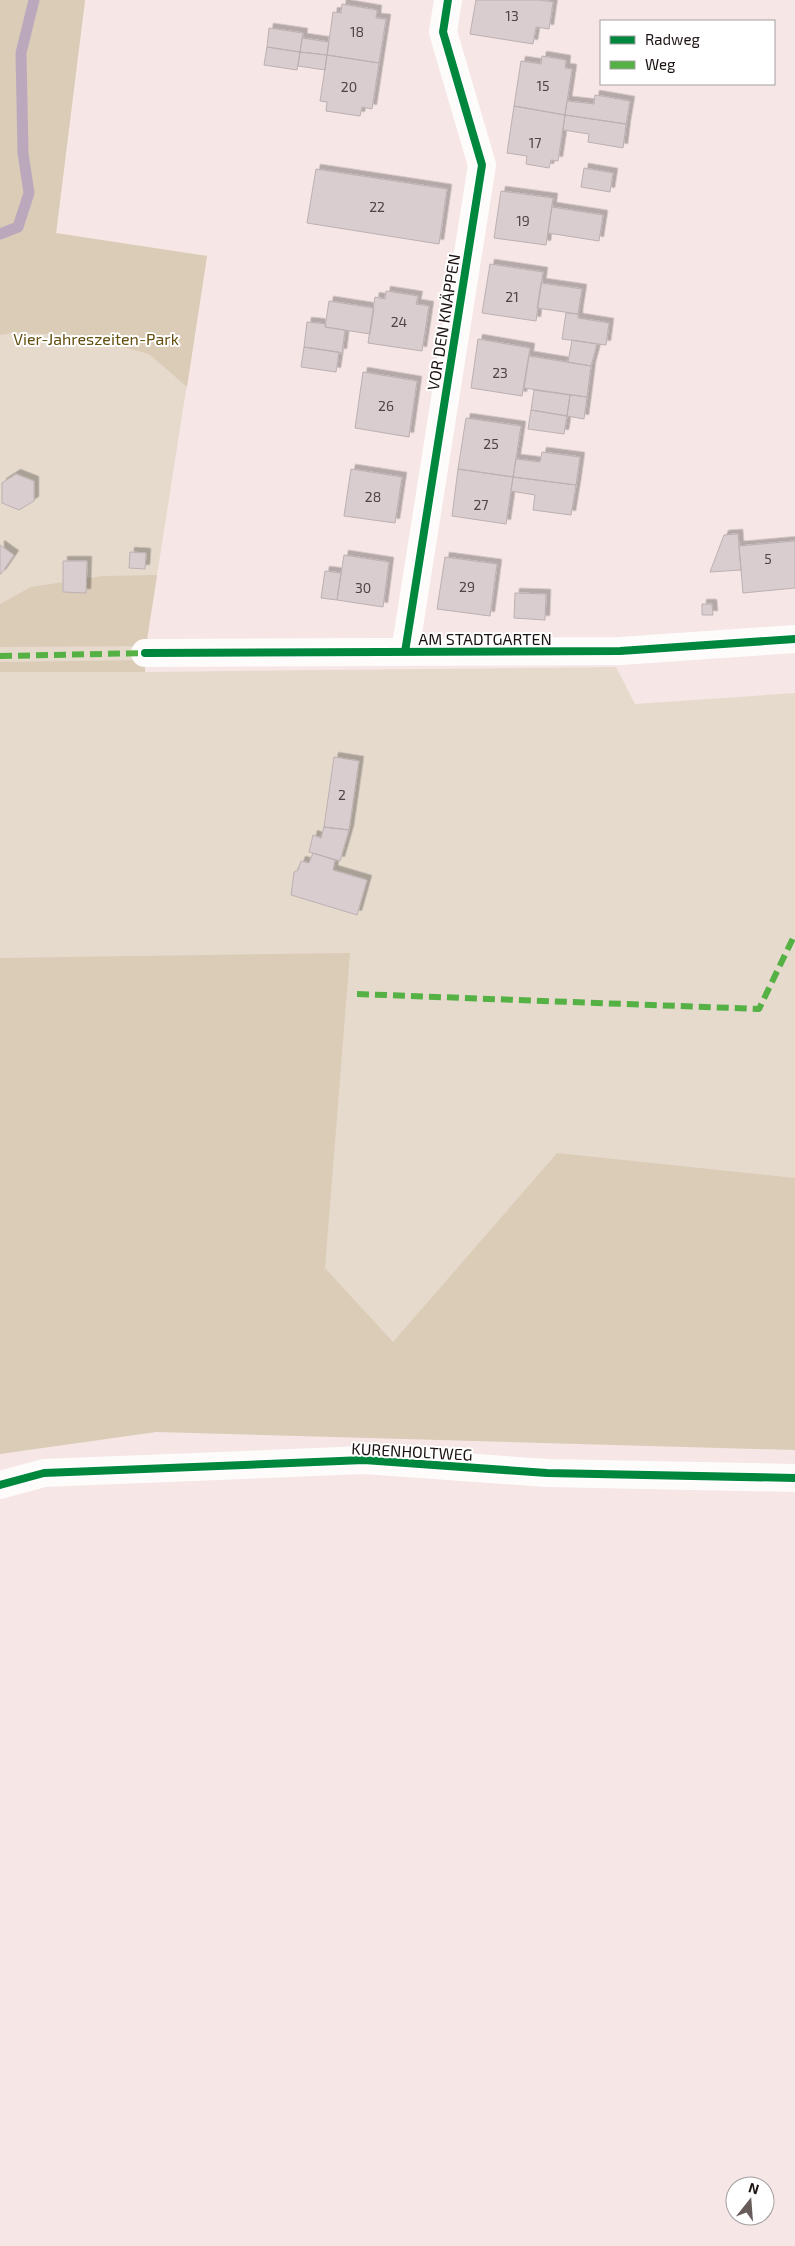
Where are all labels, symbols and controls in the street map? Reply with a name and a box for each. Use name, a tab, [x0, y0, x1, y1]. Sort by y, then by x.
house number: 13	[505, 7, 519, 24]
legend	[600, 20, 775, 85]
house number: 18	[350, 23, 364, 40]
text: Radweg	[645, 30, 700, 48]
text: Weg	[645, 55, 676, 73]
house number: 15	[536, 77, 550, 94]
house number: 20	[341, 78, 357, 95]
house number: 17	[529, 134, 541, 151]
house number: 22	[369, 198, 385, 215]
house number: 19	[516, 212, 530, 229]
street label: VOR DEN KNÄPPEN	[423, 252, 463, 392]
house number: 21	[505, 288, 519, 305]
house number: 24	[391, 313, 407, 330]
park label: Vier-Jahreszeiten-Park	[13, 329, 179, 348]
house number: 23	[492, 364, 508, 381]
house number: 26	[378, 397, 394, 414]
house number: 25	[483, 435, 499, 452]
house number: 28	[365, 488, 381, 505]
house number: 27	[473, 496, 489, 513]
house number: 5	[764, 550, 772, 567]
house number: 29	[459, 578, 475, 595]
house number: 30	[355, 579, 371, 596]
street label: AM STADTGARTEN	[418, 629, 552, 648]
house number: 2	[338, 786, 346, 803]
street label: KURENHOLTWEG	[351, 1438, 473, 1464]
north arrow	[725, 2176, 775, 2226]
text: N	[747, 2178, 761, 2198]

